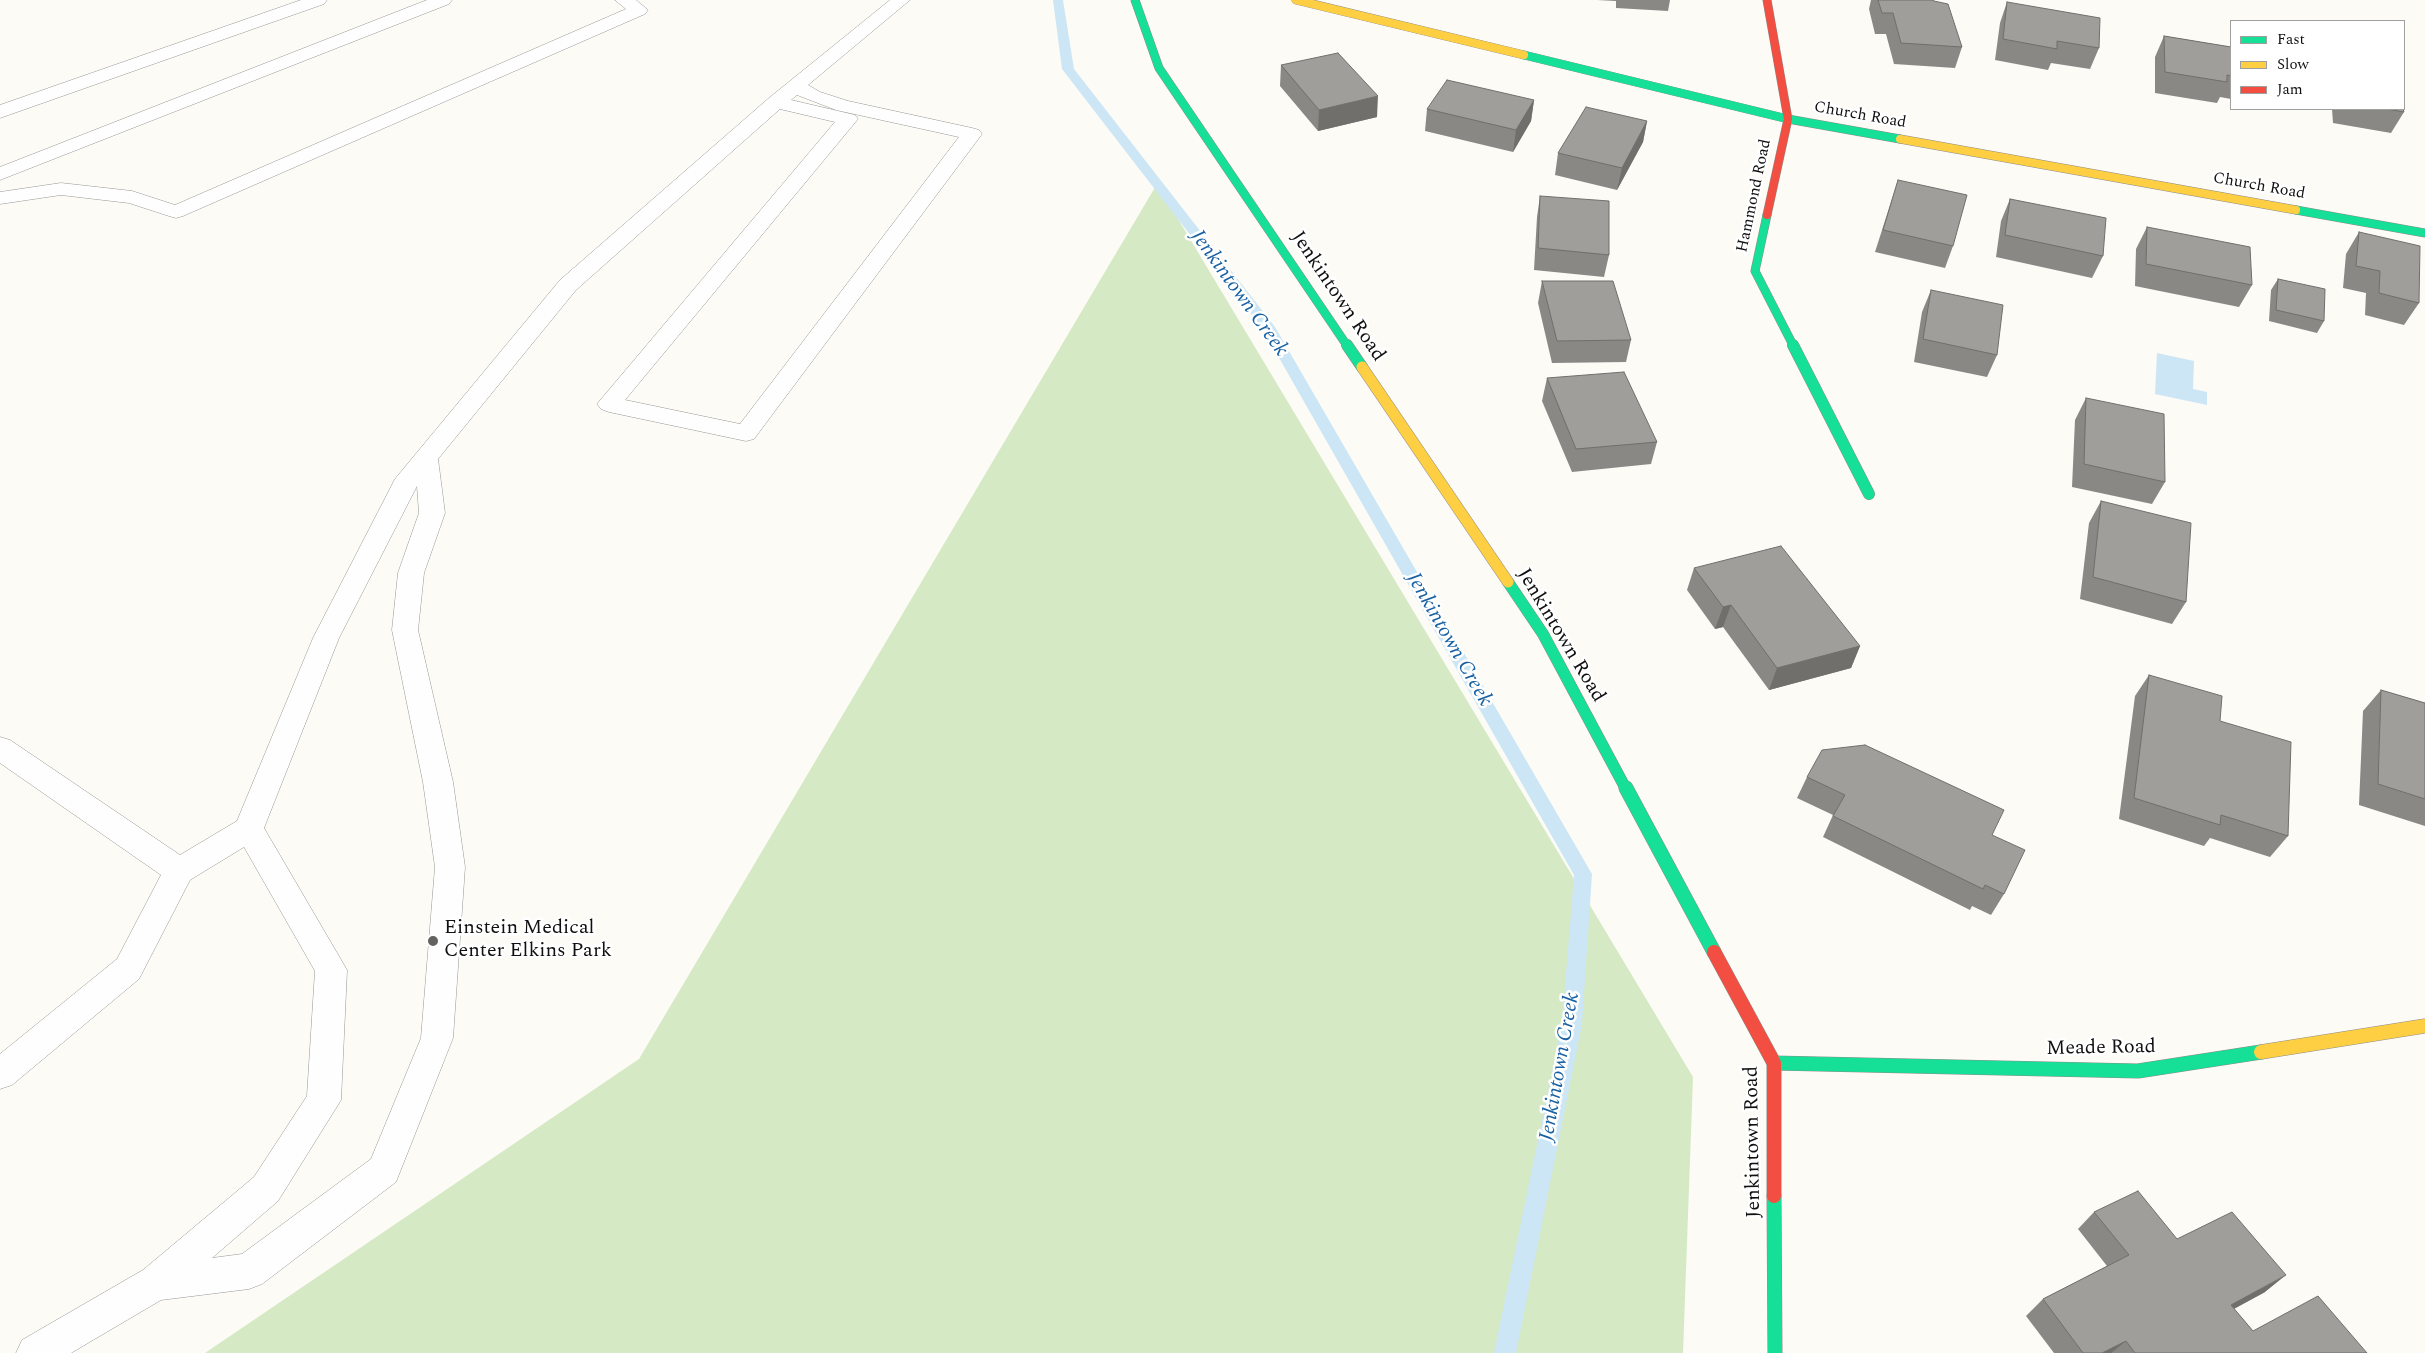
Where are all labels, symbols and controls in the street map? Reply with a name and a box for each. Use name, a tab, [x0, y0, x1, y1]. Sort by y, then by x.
legend	[2230, 20, 2405, 110]
text: Fast	[2277, 28, 2305, 51]
text: Slow	[2277, 53, 2309, 76]
text: Jam	[2277, 78, 2303, 101]
street label: Church Road	[1812, 98, 1908, 134]
street label: Hammond Road	[1734, 138, 1776, 254]
street label: Church Road	[2211, 169, 2307, 205]
water label: Jenkintown Creek	[1184, 226, 1292, 362]
street label: Jenkintown Road	[1285, 227, 1389, 367]
street label: Jenkintown Road	[1511, 565, 1609, 707]
water label: Jenkintown Creek	[1399, 569, 1497, 711]
place label: Einstein Medical Center Elkins Park	[444, 917, 612, 964]
marker: Einstein Medical Center Elkins Park	[426, 934, 440, 948]
water label: Jenkintown Creek	[1536, 991, 1586, 1143]
street label: Meade Road	[2046, 1036, 2156, 1062]
street label: Jenkintown Road	[1741, 1066, 1767, 1218]

